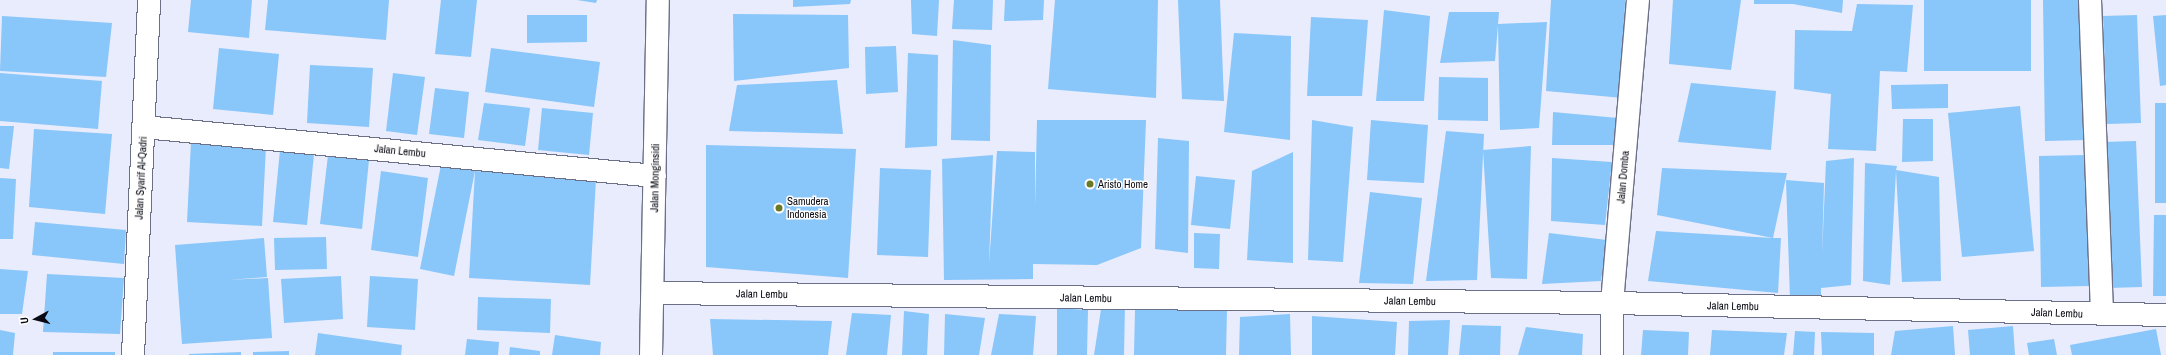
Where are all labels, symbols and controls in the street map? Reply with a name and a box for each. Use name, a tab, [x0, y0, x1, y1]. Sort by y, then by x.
street label: Jalan Syarif Al-Qadri	[132, 136, 150, 220]
street label: Jalan Lembu	[374, 142, 426, 160]
street label: Jalan Monginsidi	[648, 144, 662, 212]
street label: Jalan Domba	[1614, 150, 1632, 204]
place label: Aristo Home	[1098, 177, 1148, 191]
marker: Aristo Home	[1085, 179, 1095, 189]
place label: Samudera Indonesia	[787, 195, 829, 221]
marker: Samudera Indonesia	[774, 203, 784, 213]
street label: Jalan Lembu	[736, 287, 788, 301]
street label: Jalan Lembu	[1060, 291, 1112, 305]
street label: Jalan Lembu	[1384, 294, 1436, 308]
north arrow	[16, 299, 56, 339]
street label: Jalan Lembu	[1707, 299, 1759, 313]
street label: Jalan Lembu	[2031, 306, 2083, 320]
text: U	[17, 316, 31, 325]

